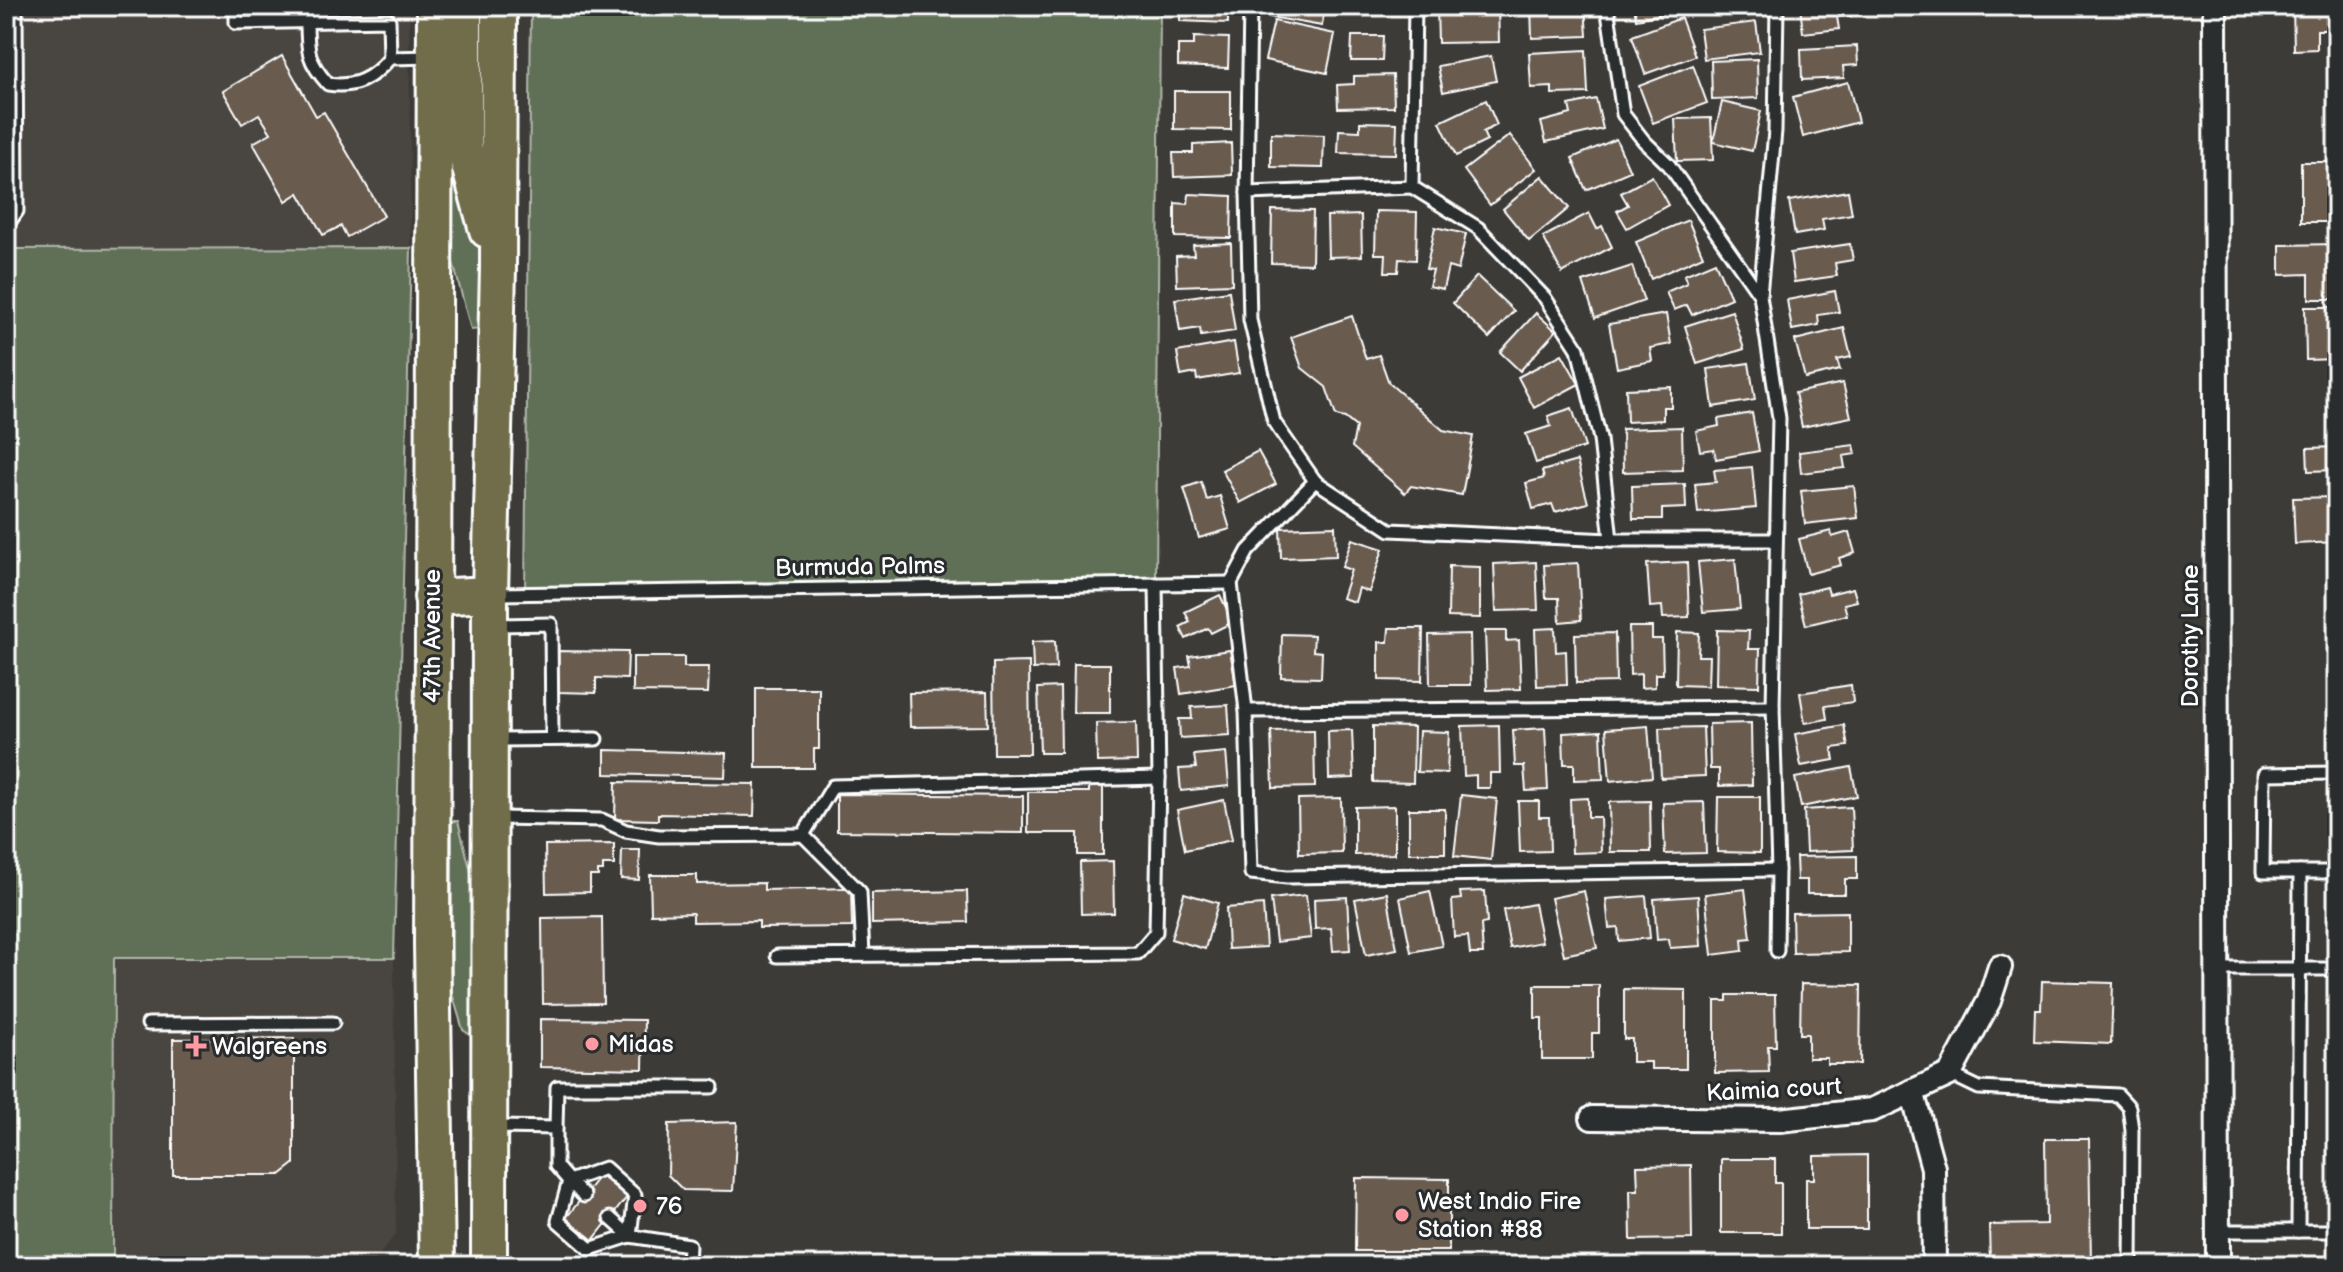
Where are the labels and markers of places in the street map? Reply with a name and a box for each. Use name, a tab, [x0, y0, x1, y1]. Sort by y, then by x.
place label: Midas	[608, 1030, 674, 1059]
place label: Walgreens	[212, 1032, 327, 1061]
marker: Midas	[583, 1035, 601, 1053]
marker: Walgreens	[187, 1037, 205, 1055]
place label: West Indio Fire Station #88	[1418, 1187, 1581, 1244]
place label: 76	[656, 1192, 682, 1221]
marker: 76	[631, 1197, 649, 1215]
marker: West Indio Fire Station #88	[1393, 1206, 1411, 1224]

